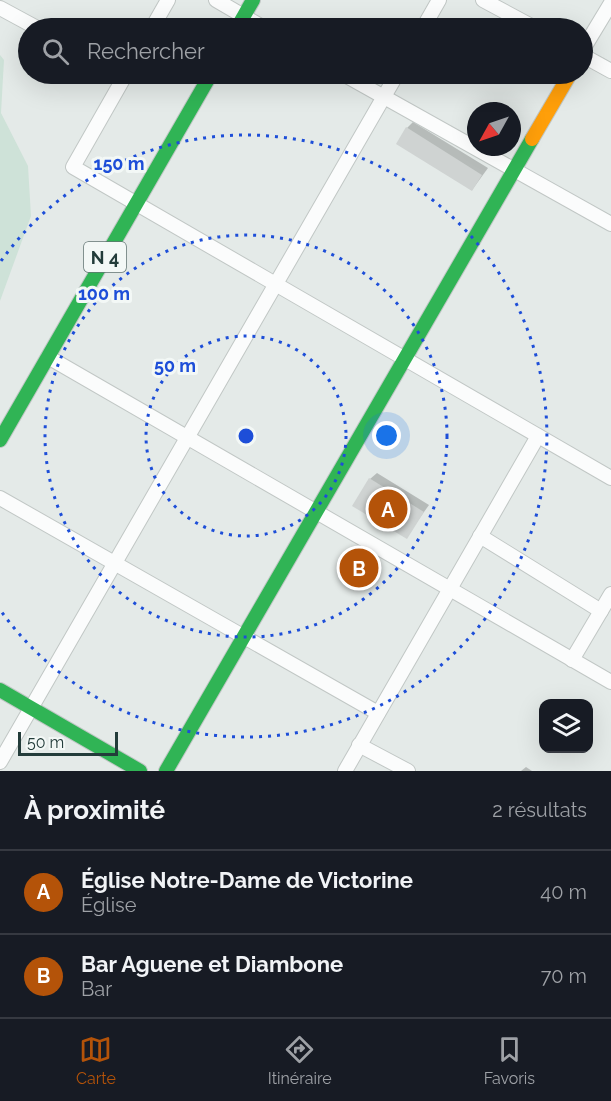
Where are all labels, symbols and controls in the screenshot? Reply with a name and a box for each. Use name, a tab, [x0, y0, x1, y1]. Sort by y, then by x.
search box	[18, 18, 593, 84]
icon: search	[39, 35, 72, 68]
text: Rechercher	[87, 38, 205, 64]
north arrow	[467, 102, 521, 156]
text: 150 m	[94, 153, 145, 174]
road number: N 4	[84, 242, 126, 272]
text: 100 m	[78, 283, 130, 304]
text: 50 m	[154, 355, 196, 376]
your location	[372, 421, 401, 450]
centre of rings	[236, 426, 256, 446]
pin: A	[368, 486, 408, 532]
pin: B	[340, 546, 378, 590]
map controls	[539, 699, 593, 753]
button: layers	[539, 699, 593, 753]
scale bar	[18, 729, 118, 756]
text: 50 m	[27, 733, 64, 752]
text: À proximité	[24, 795, 165, 825]
text: 2 résultats	[492, 798, 587, 822]
text: Église Notre-Dame de Victorine	[81, 867, 413, 893]
text: A	[37, 880, 50, 904]
text: 40 m	[540, 880, 587, 904]
text: Église	[81, 893, 136, 917]
text: Bar Aguene et Diambone	[81, 951, 343, 977]
text: B	[37, 964, 50, 988]
text: 70 m	[541, 964, 587, 988]
text: Bar	[81, 977, 112, 1001]
tab: Carte	[76, 1033, 116, 1088]
tab: Itinéraire	[268, 1033, 332, 1088]
tab: Favoris	[484, 1033, 535, 1088]

